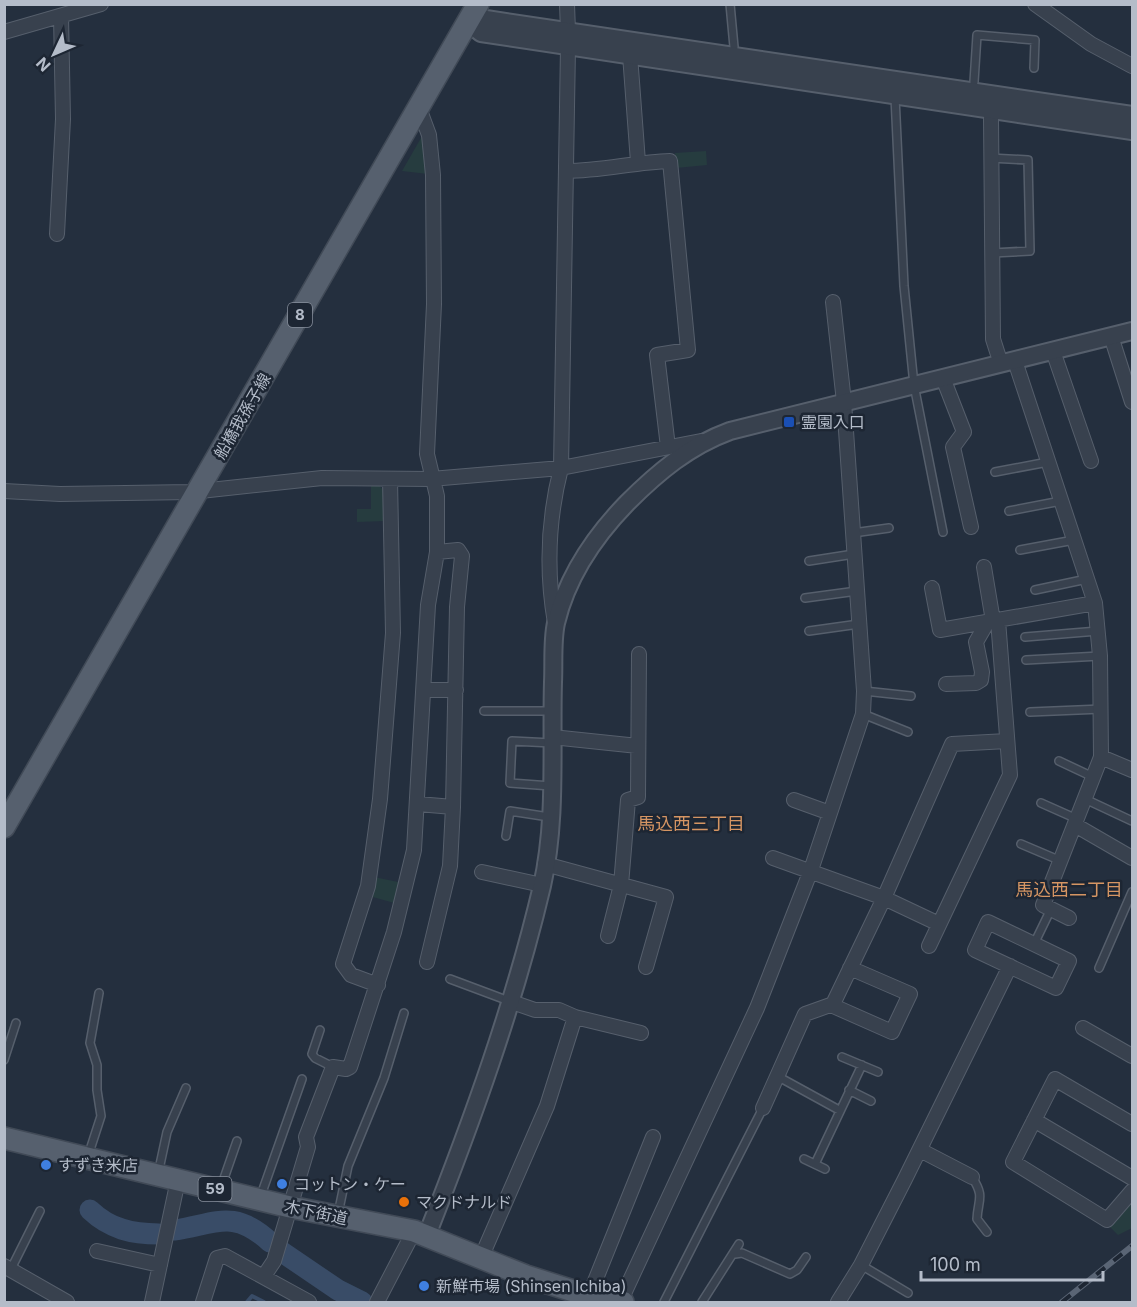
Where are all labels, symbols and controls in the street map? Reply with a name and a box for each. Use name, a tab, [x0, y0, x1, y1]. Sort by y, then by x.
north arrow	[24, 24, 84, 84]
text: N	[32, 53, 55, 76]
road number: 8	[288, 303, 312, 327]
street label: 船橋我孫子線	[209, 369, 275, 463]
place label: 霊園入口	[801, 412, 865, 432]
marker: 霊園入口	[782, 415, 796, 429]
district label: 馬込西三丁目	[637, 813, 745, 834]
district label: 馬込西二丁目	[1015, 879, 1123, 900]
place label: すずき米店	[58, 1155, 138, 1175]
marker: すずき米店	[39, 1158, 53, 1172]
place label: コットン・ケー	[294, 1174, 406, 1194]
road number: 59	[198, 1177, 232, 1201]
marker: コットン・ケー	[275, 1177, 289, 1191]
place label: マクドナルド	[416, 1192, 512, 1212]
marker: マクドナルド	[397, 1195, 411, 1209]
street label: 木下街道	[283, 1196, 349, 1228]
scale bar	[921, 1244, 1102, 1282]
text: 100 m	[930, 1254, 981, 1275]
place label: 新鮮市場 (Shinsen Ichiba)	[436, 1276, 627, 1296]
marker: 新鮮市場 (Shinsen Ichiba)	[417, 1279, 431, 1293]

